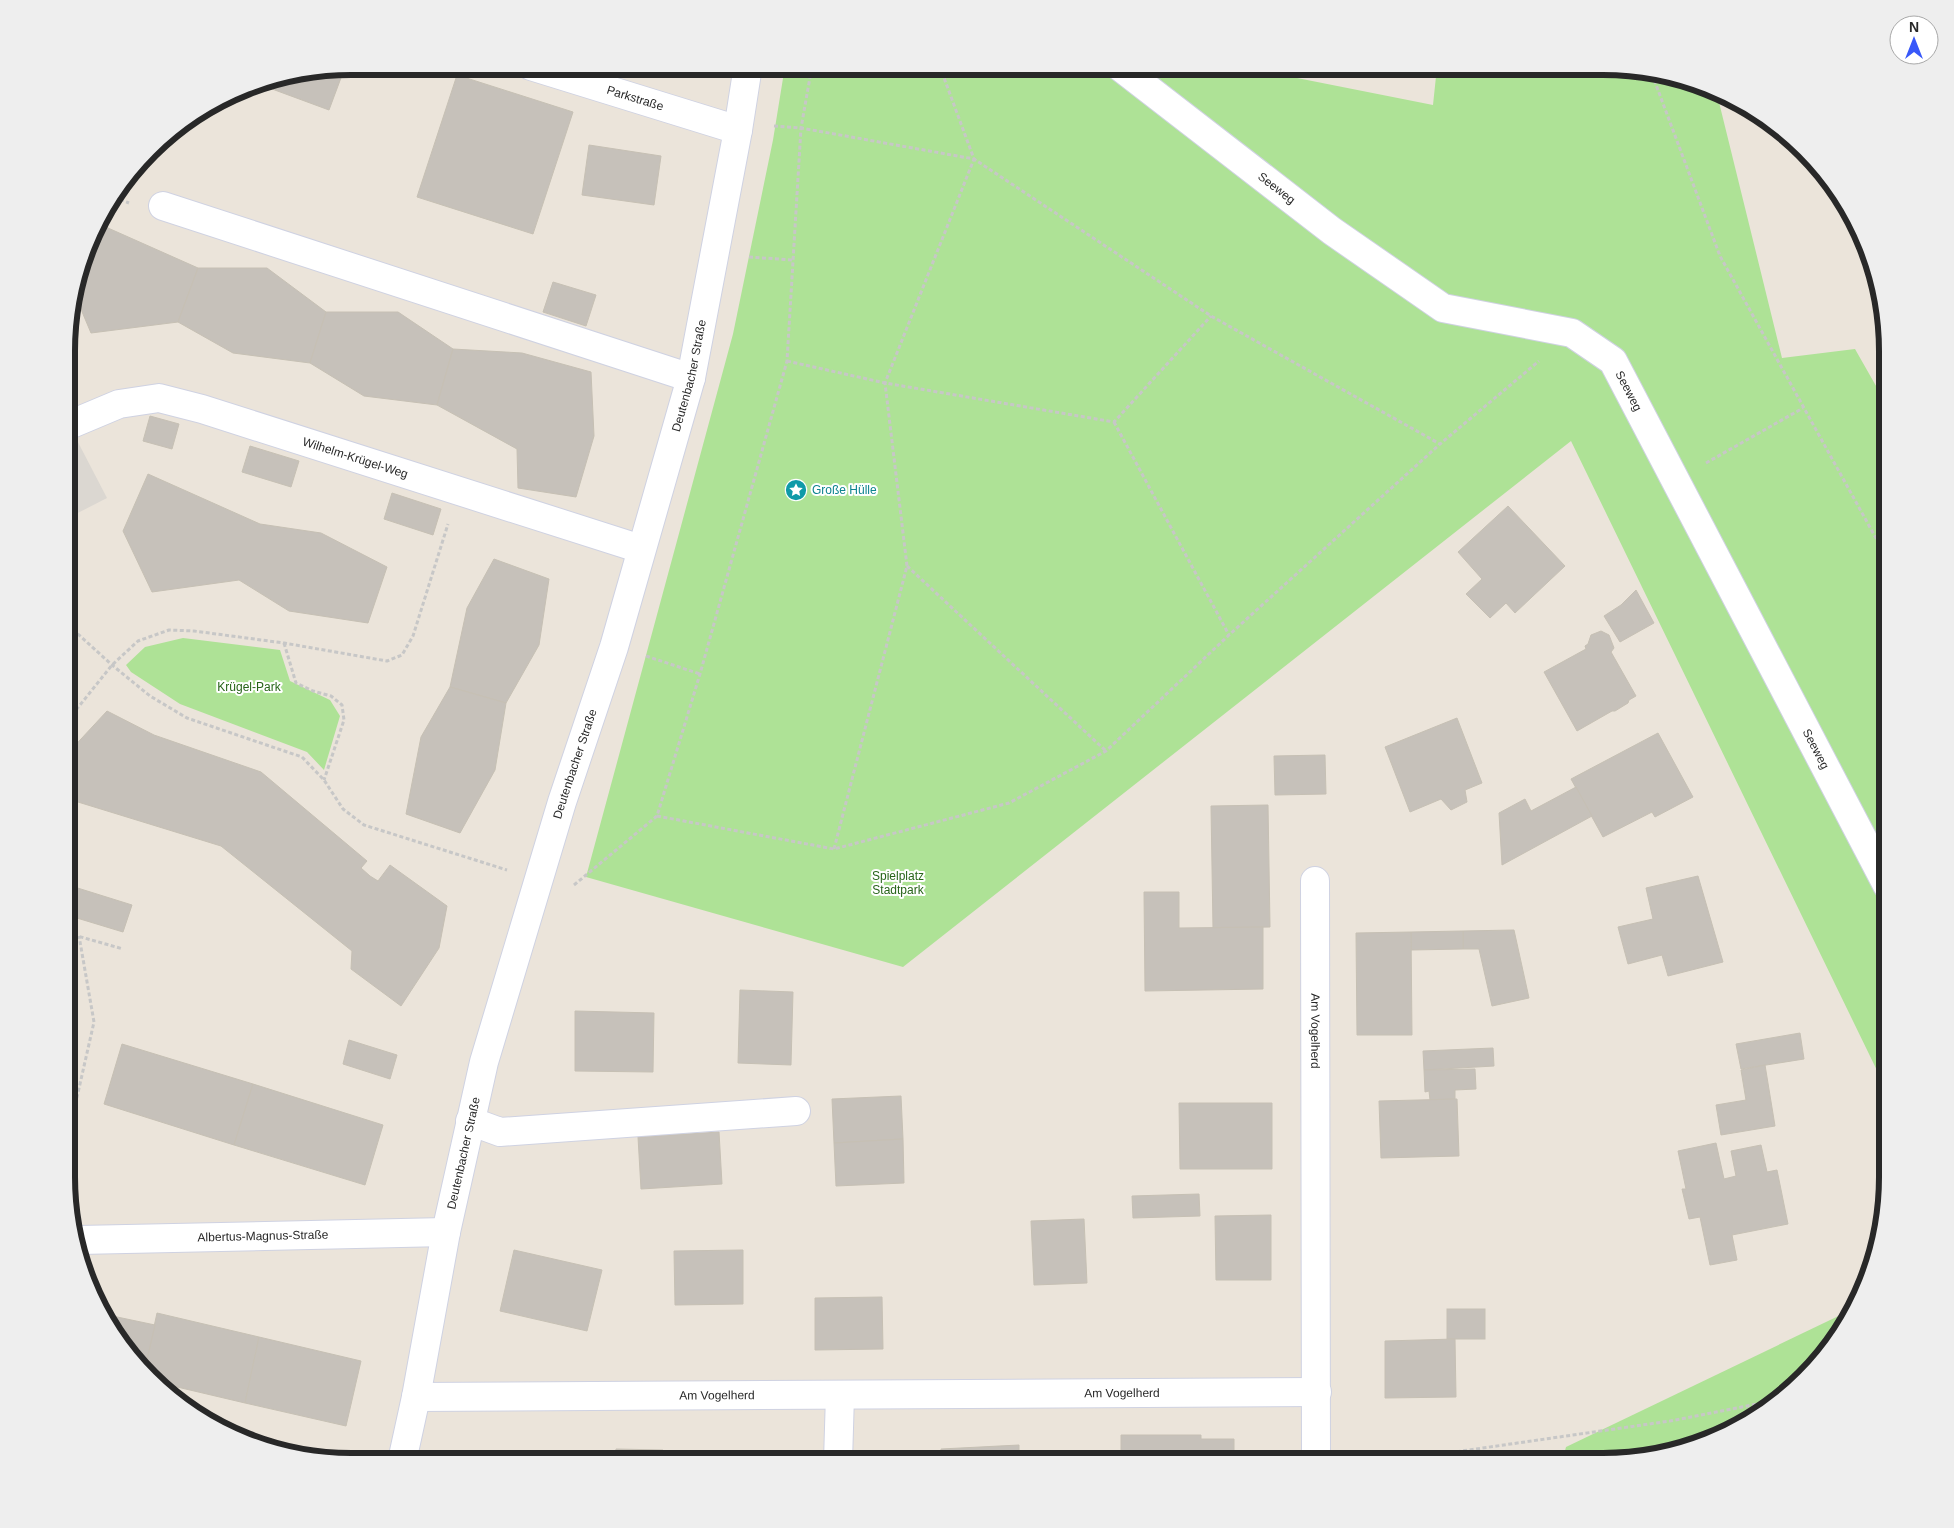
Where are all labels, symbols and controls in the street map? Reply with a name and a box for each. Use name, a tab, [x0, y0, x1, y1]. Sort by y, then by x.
north arrow	[1889, 15, 1939, 65]
text: N	[1909, 19, 1919, 35]
street label: Parkstraße	[605, 83, 666, 114]
street label: Seeweg	[1255, 169, 1298, 207]
street label: Deutenbacher Straße	[669, 318, 709, 433]
street label: Seeweg	[1612, 368, 1645, 413]
street label: Wilhelm-Krügel-Weg	[301, 435, 410, 481]
place icon: Große Hülle	[784, 478, 808, 502]
place label: Große Hülle	[812, 483, 877, 497]
park label: Krügel-Park	[217, 680, 282, 694]
street label: Deutenbacher Straße	[550, 707, 600, 821]
street label: Seeweg	[1800, 726, 1832, 771]
park label: Spielplatz Stadtpark	[872, 869, 925, 897]
street label: Am Vogelherd	[1308, 993, 1322, 1069]
street label: Deutenbacher Straße	[444, 1095, 483, 1211]
street label: Albertus-Magnus-Straße	[197, 1228, 329, 1244]
street label: Am Vogelherd	[1084, 1386, 1160, 1400]
street label: Am Vogelherd	[679, 1388, 755, 1403]

